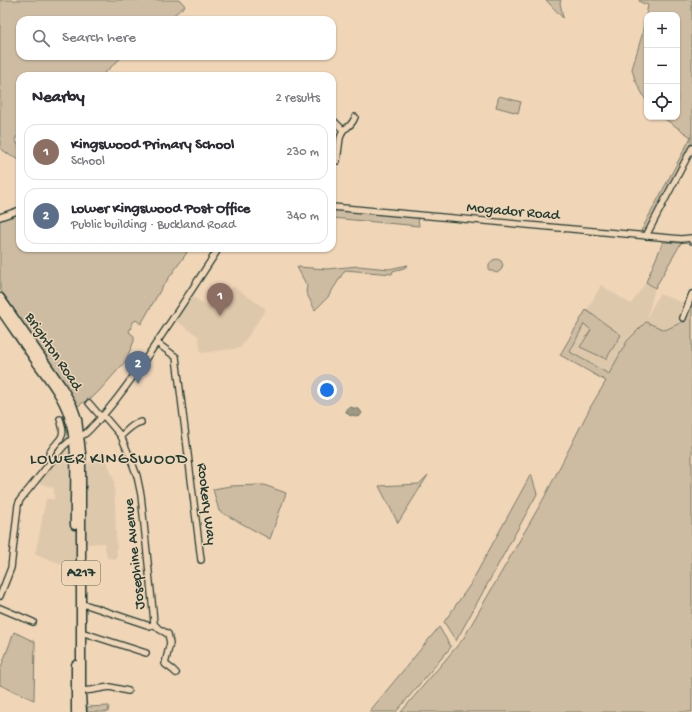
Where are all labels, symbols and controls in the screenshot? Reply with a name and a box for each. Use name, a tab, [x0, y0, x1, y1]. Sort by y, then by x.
map controls	[644, 12, 680, 120]
button: +	[644, 12, 680, 48]
search box	[16, 16, 336, 60]
icon: search	[30, 27, 52, 49]
text: Search here	[62, 29, 136, 47]
button: −	[644, 48, 680, 84]
button: locate	[644, 84, 680, 120]
text: Nearby	[32, 88, 85, 108]
text: 2 results	[275, 91, 320, 106]
text: Kingswood Primary School	[71, 136, 234, 154]
text: 1	[43, 145, 49, 160]
text: 230 m	[286, 145, 319, 160]
text: School	[71, 154, 105, 169]
street label: Mogador Road	[466, 199, 561, 225]
text: Lower Kingswood Post Office	[71, 200, 250, 218]
text: 2	[43, 209, 49, 224]
text: 340 m	[286, 209, 319, 224]
text: Public building · Buckland Road	[71, 218, 236, 233]
pin: 1	[207, 283, 233, 316]
street label: Brighton Road	[20, 309, 86, 395]
pin: 2	[125, 351, 151, 384]
your location	[317, 380, 337, 400]
district label: LOWER KINGSWOOD	[30, 450, 188, 470]
street label: Rookery Way	[192, 462, 220, 547]
street label: Josephine Avenue	[120, 497, 150, 610]
road number: A217	[62, 561, 100, 585]

